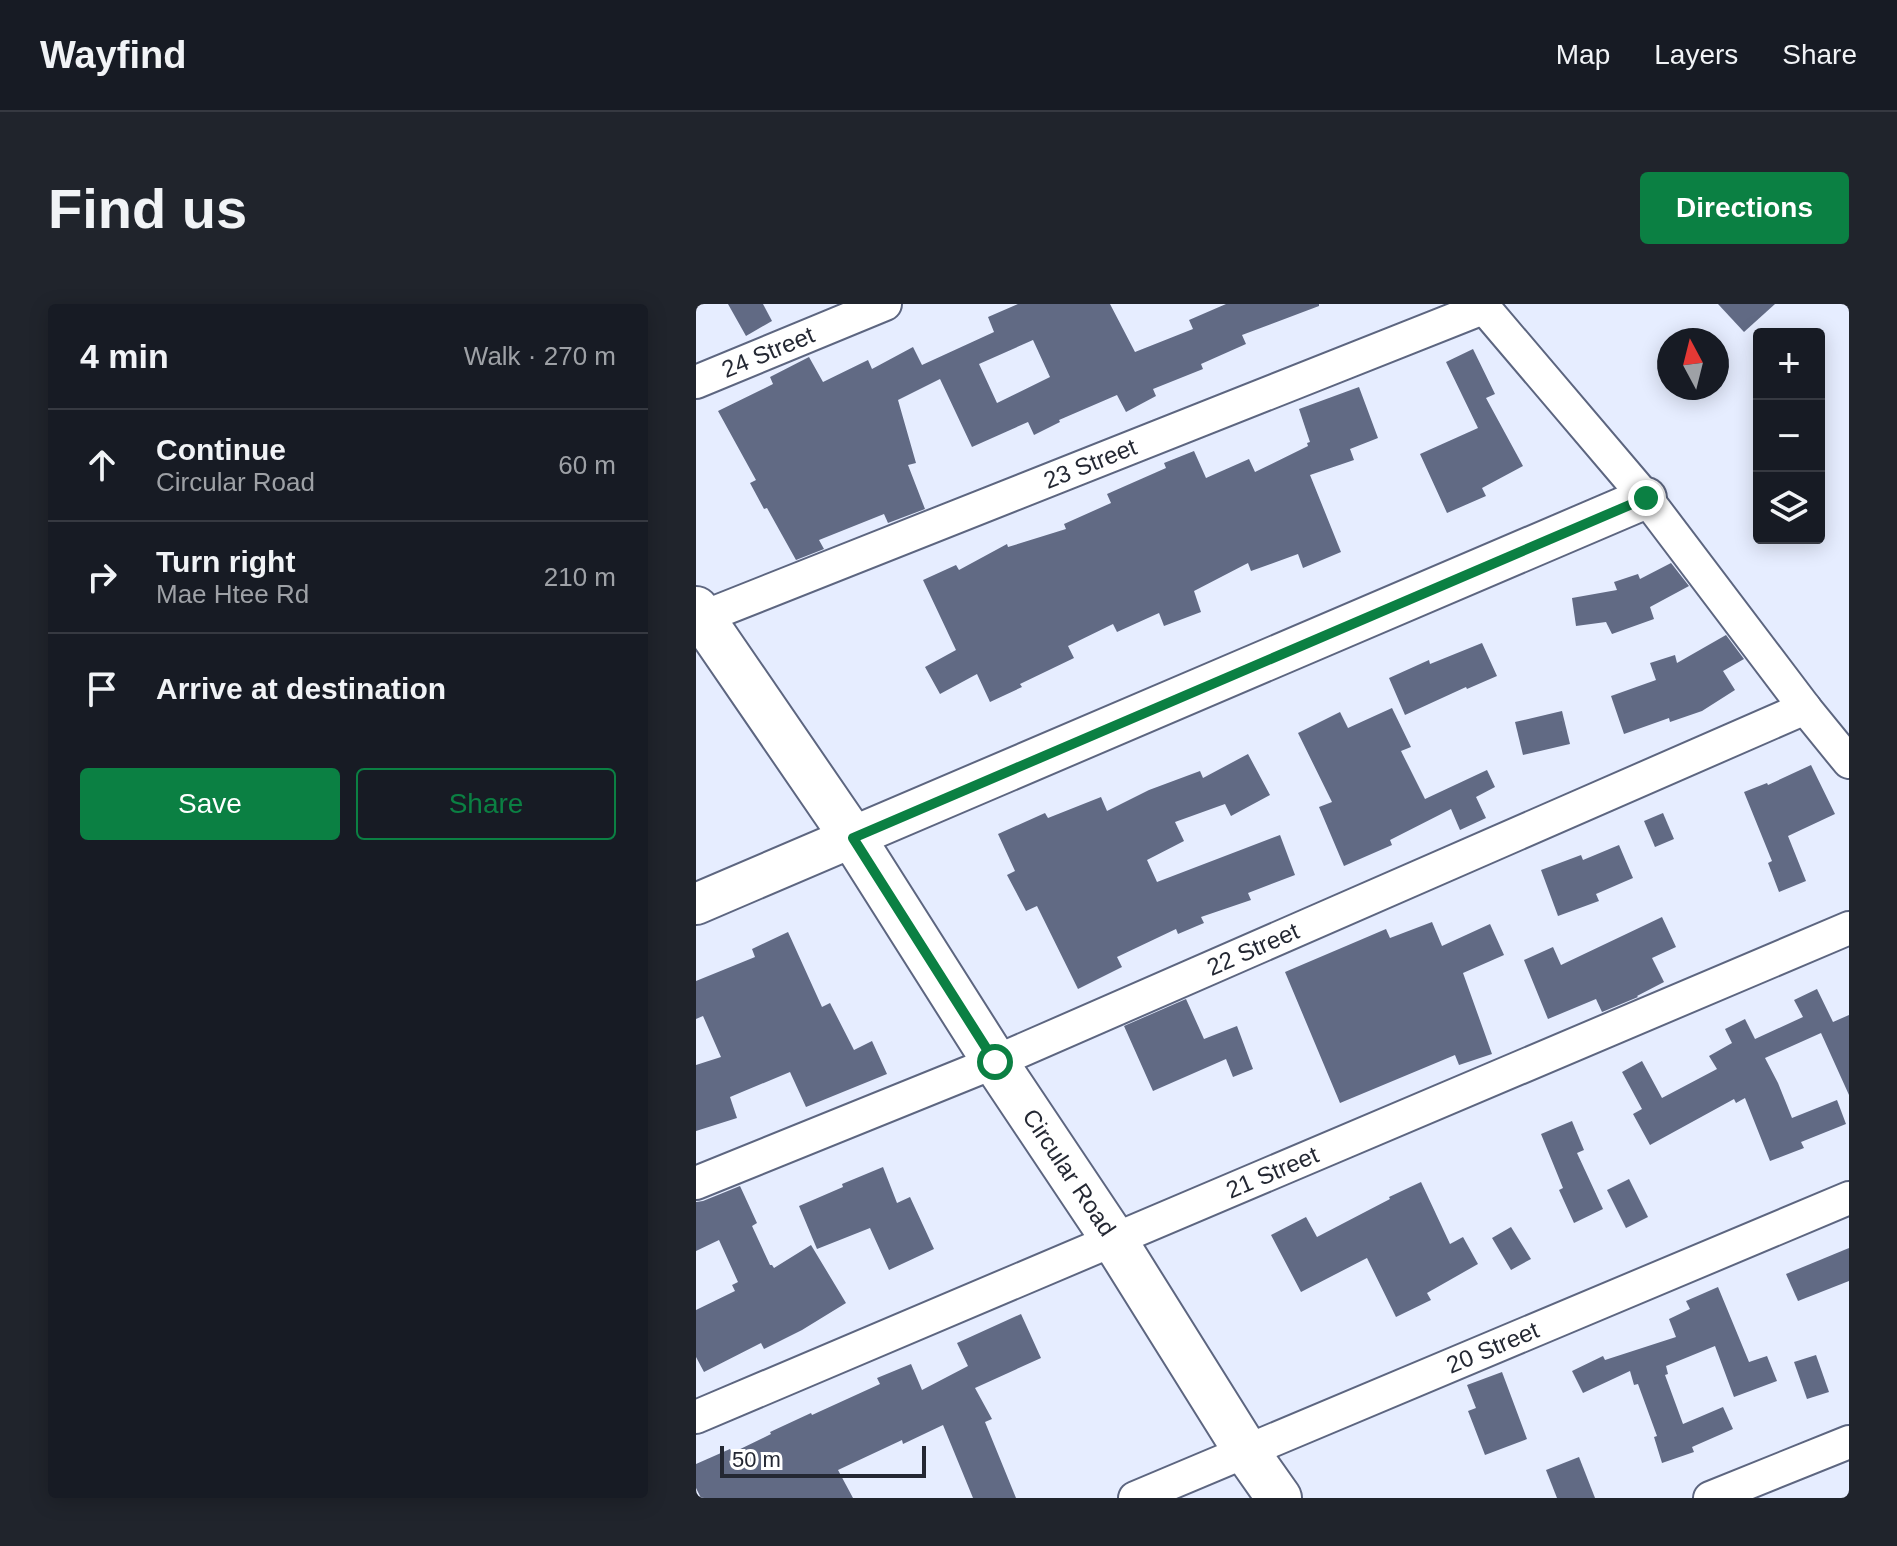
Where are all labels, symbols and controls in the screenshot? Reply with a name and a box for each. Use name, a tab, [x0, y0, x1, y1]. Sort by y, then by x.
text: Wayfind	[40, 34, 186, 76]
text: Map	[1556, 39, 1610, 70]
text: Layers	[1654, 39, 1738, 70]
text: Share	[1782, 39, 1857, 70]
button: Directions	[1640, 172, 1849, 244]
text: Find us	[48, 177, 247, 240]
street label: 24 Street	[718, 321, 818, 383]
north arrow	[1657, 328, 1729, 400]
map controls	[1753, 328, 1825, 544]
button: +	[1753, 328, 1825, 400]
text: 4 min	[80, 337, 169, 375]
text: Walk · 270 m	[464, 341, 616, 371]
button: −	[1753, 400, 1825, 472]
text: Continue	[156, 433, 286, 466]
street label: 23 Street	[1040, 433, 1141, 494]
icon: ahead	[80, 443, 124, 487]
text: 60 m	[558, 450, 616, 480]
text: Circular Road	[156, 467, 315, 497]
button: layers	[1753, 472, 1825, 544]
route end	[1628, 480, 1664, 516]
text: Turn right	[156, 545, 295, 578]
icon: right	[80, 555, 124, 599]
text: 210 m	[544, 562, 616, 592]
text: Mae Htee Rd	[156, 579, 309, 609]
icon: arrive	[80, 667, 124, 711]
text: Arrive at destination	[156, 672, 446, 705]
button: Save	[80, 768, 340, 840]
button: Share	[356, 768, 616, 840]
street label: 22 Street	[1203, 917, 1303, 981]
route start	[977, 1044, 1013, 1080]
street label: Circular Road	[1017, 1104, 1121, 1241]
street label: 21 Street	[1222, 1141, 1323, 1204]
street label: 20 Street	[1442, 1316, 1543, 1379]
scale bar	[720, 1442, 926, 1478]
text: 50 m	[732, 1447, 781, 1472]

